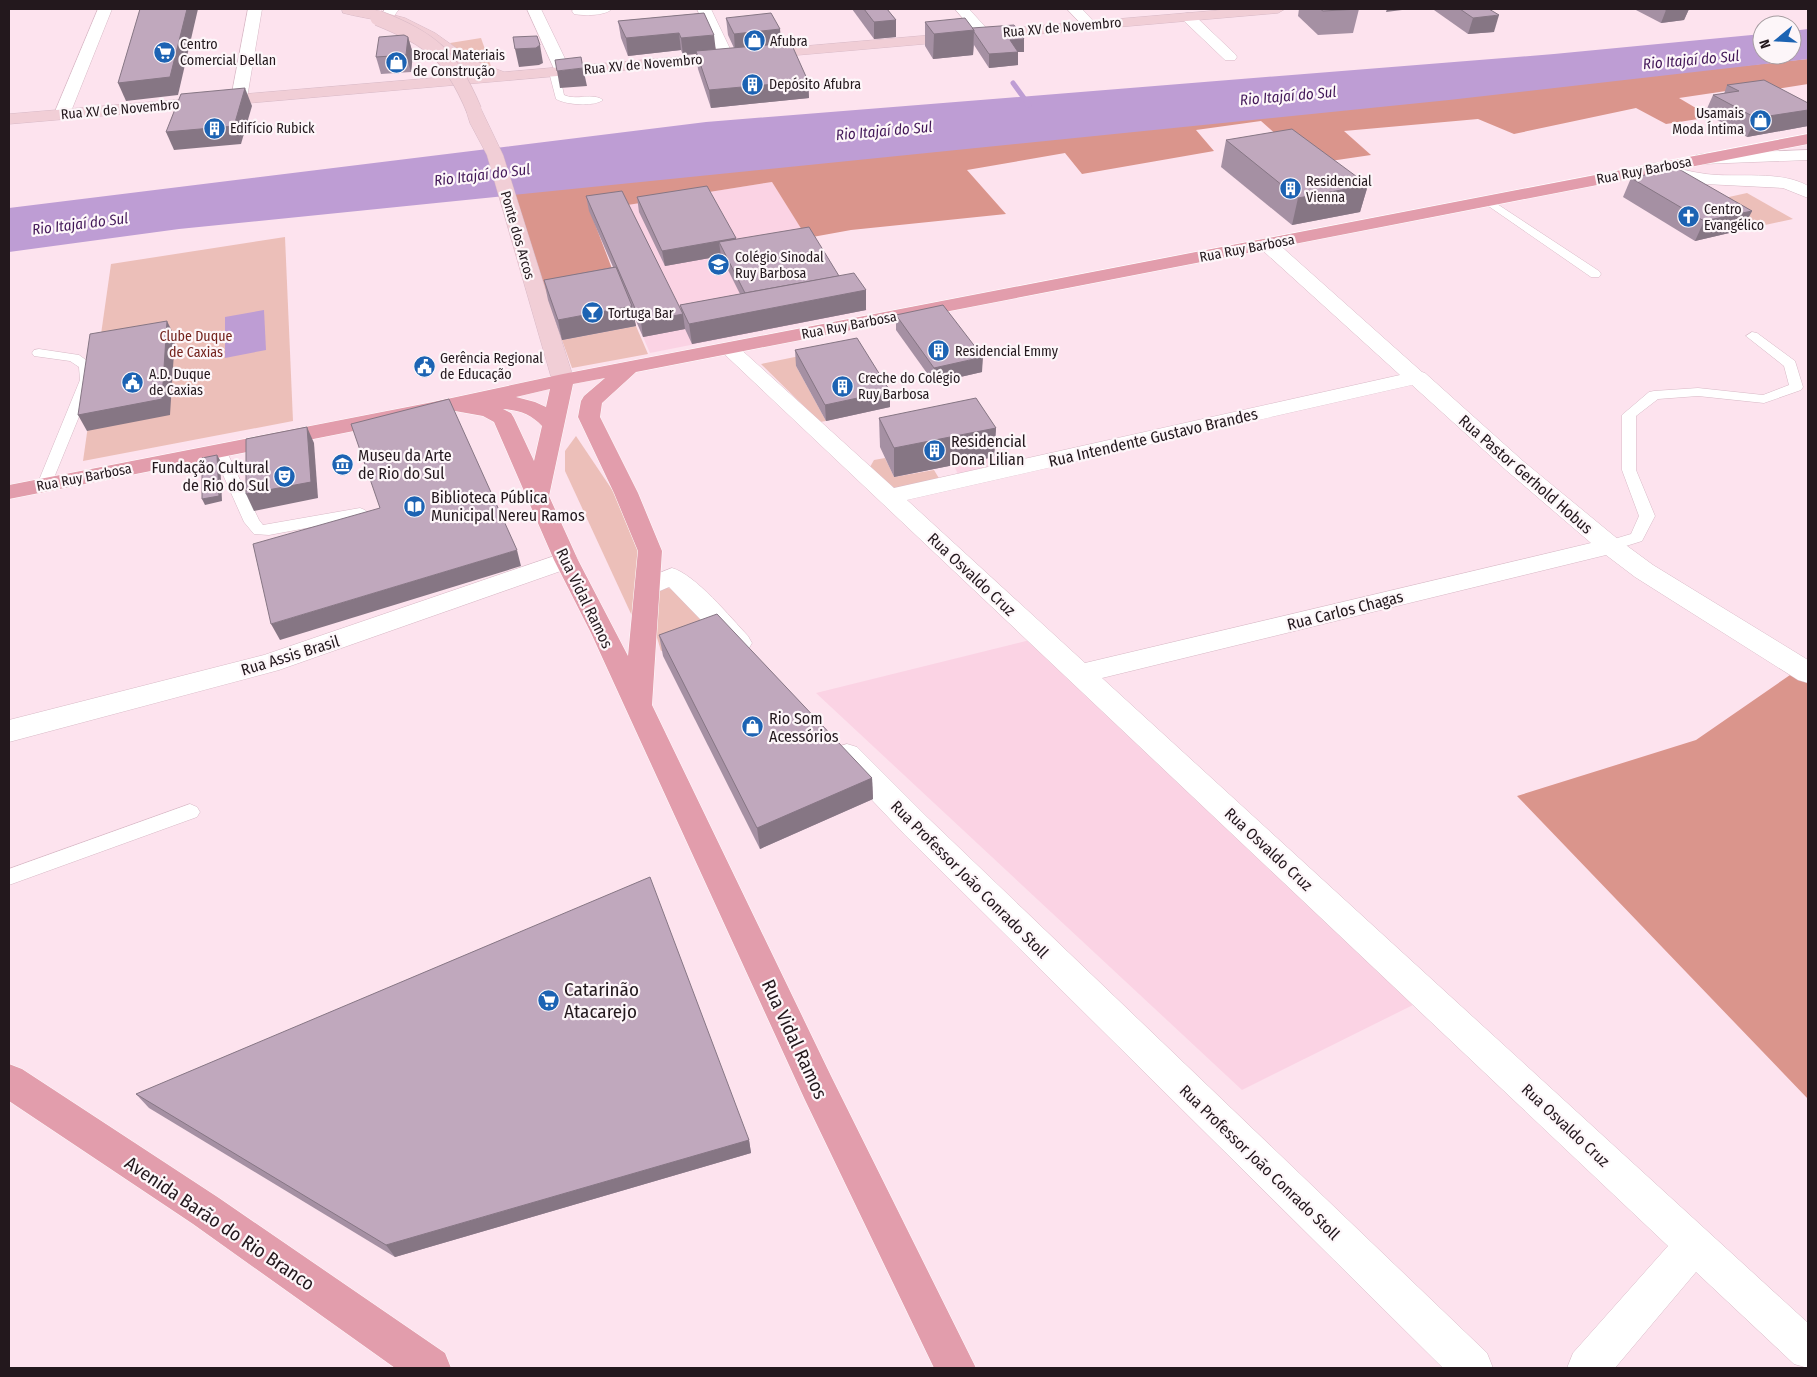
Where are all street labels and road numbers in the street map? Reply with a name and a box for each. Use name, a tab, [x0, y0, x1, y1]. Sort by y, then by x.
street label: Rua XV de Novembro	[1002, 14, 1122, 41]
street label: Rua XV de Novembro	[583, 51, 703, 78]
street label: Rua XV de Novembro	[60, 96, 180, 123]
street label: Rua Ruy Barbosa	[1595, 153, 1693, 188]
street label: Ponte dos Arcos	[497, 189, 538, 281]
street label: Rua Ruy Barbosa	[1198, 231, 1296, 266]
street label: Rua Ruy Barbosa	[800, 308, 898, 343]
street label: Rua Intendente Gustavo Brandes	[1047, 404, 1260, 471]
street label: Rua Pastor Gerhold Hobus	[1455, 411, 1597, 538]
street label: Rua Ruy Barbosa	[35, 460, 133, 495]
street label: Rua Osvaldo Cruz	[924, 529, 1019, 620]
street label: Rua Vidal Ramos	[552, 545, 617, 652]
street label: Rua Carlos Chagas	[1285, 587, 1405, 634]
street label: Rua Assis Brasil	[239, 631, 342, 679]
street label: Rua Professor João Conrado Stoll	[887, 797, 1052, 962]
street label: Rua Osvaldo Cruz	[1221, 804, 1316, 895]
street label: Rua Vidal Ramos	[757, 976, 832, 1103]
street label: Rua Osvaldo Cruz	[1518, 1080, 1613, 1171]
street label: Rua Professor João Conrado Stoll	[1176, 1081, 1344, 1244]
street label: Avenida Barão do Rio Branco	[121, 1151, 319, 1296]

